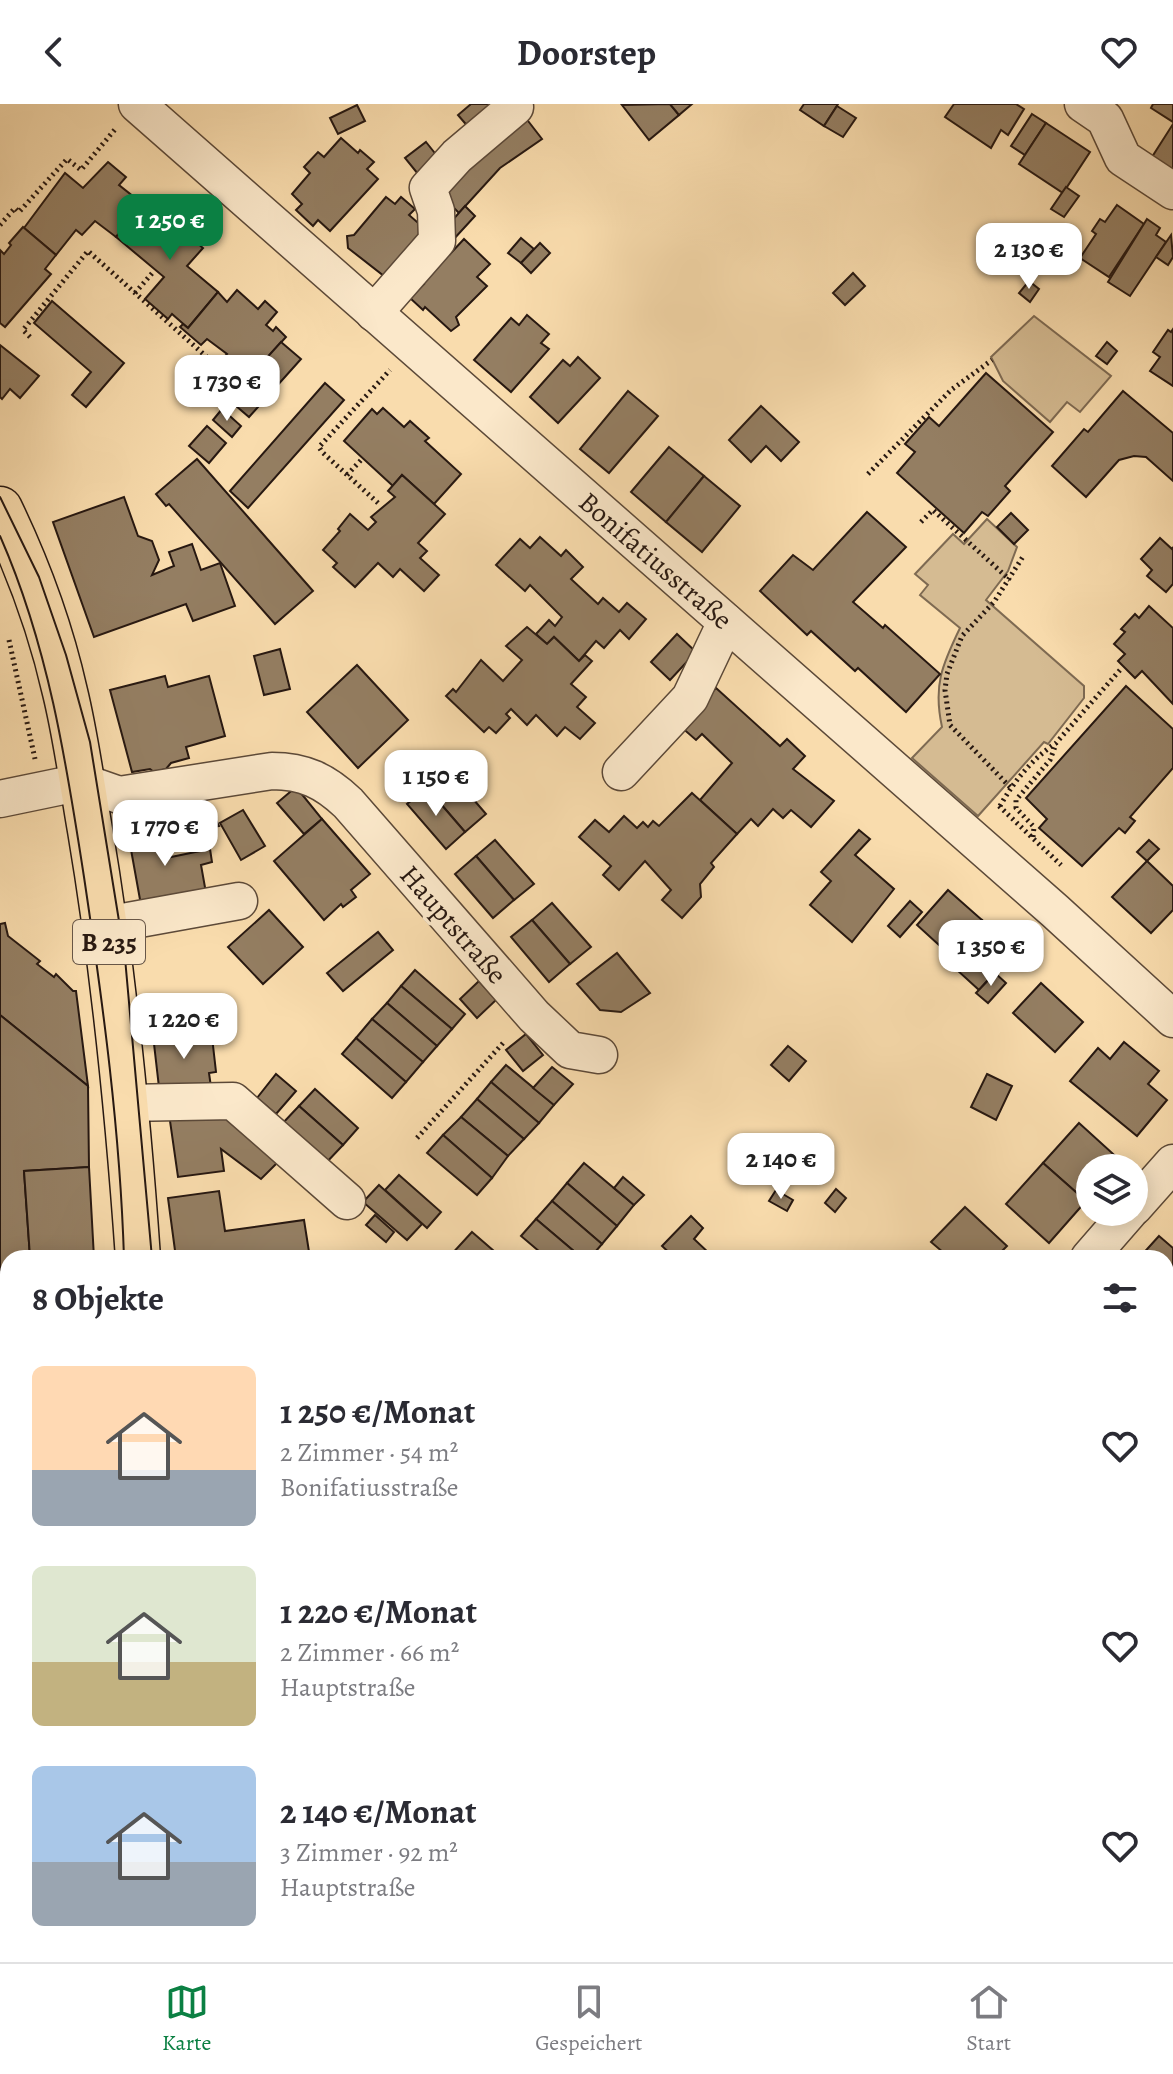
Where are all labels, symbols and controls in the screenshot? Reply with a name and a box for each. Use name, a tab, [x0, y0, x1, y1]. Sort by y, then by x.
text: Doorstep	[517, 28, 656, 77]
icon: back	[32, 30, 76, 74]
icon: heart	[1097, 30, 1141, 74]
pin: 1 250 €	[96, 194, 244, 262]
text: 1 250 €	[135, 202, 205, 237]
pin: 2 130 €	[955, 223, 1103, 291]
text: 2 130 €	[994, 231, 1064, 266]
pin: 1 730 €	[153, 355, 301, 423]
text: 1 730 €	[193, 363, 261, 398]
street label: Bonifatiusstraße	[570, 483, 740, 638]
pin: 1 150 €	[362, 750, 510, 818]
text: 1 150 €	[403, 758, 469, 793]
pin: 1 770 €	[91, 800, 239, 868]
text: 1 770 €	[131, 808, 199, 843]
street label: Hauptstraße	[391, 857, 515, 992]
road number: B 235	[73, 920, 145, 964]
pin: 1 350 €	[917, 920, 1065, 988]
text: 1 350 €	[957, 928, 1025, 963]
pin: 1 220 €	[110, 993, 258, 1061]
text: 1 220 €	[148, 1001, 220, 1036]
pin: 2 140 €	[707, 1133, 855, 1201]
text: 2 140 €	[745, 1141, 817, 1176]
map controls	[1076, 1154, 1148, 1226]
button: layers	[1076, 1154, 1148, 1226]
text: 8 Objekte	[32, 1275, 164, 1322]
icon: filters	[1098, 1276, 1142, 1320]
text: 1 250 €/Monat	[280, 1388, 475, 1435]
icon: home	[96, 1398, 192, 1494]
icon: heart	[1098, 1424, 1142, 1468]
text: 2 Zimmer · 54 m²	[280, 1435, 458, 1470]
text: Bonifatiusstraße	[280, 1470, 459, 1505]
text: 1 220 €/Monat	[280, 1588, 477, 1635]
icon: home	[96, 1598, 192, 1694]
icon: heart	[1098, 1624, 1142, 1668]
text: 2 Zimmer · 66 m²	[280, 1635, 459, 1670]
text: Hauptstraße	[280, 1670, 415, 1705]
text: 2 140 €/Monat	[280, 1788, 477, 1835]
icon: home	[96, 1798, 192, 1894]
icon: heart	[1098, 1824, 1142, 1868]
text: 3 Zimmer · 92 m²	[280, 1835, 458, 1870]
text: Hauptstraße	[280, 1870, 415, 1905]
tab: Karte	[162, 1980, 211, 2058]
tab: Gespeichert	[535, 1980, 642, 2058]
tab: Start	[966, 1980, 1011, 2058]

